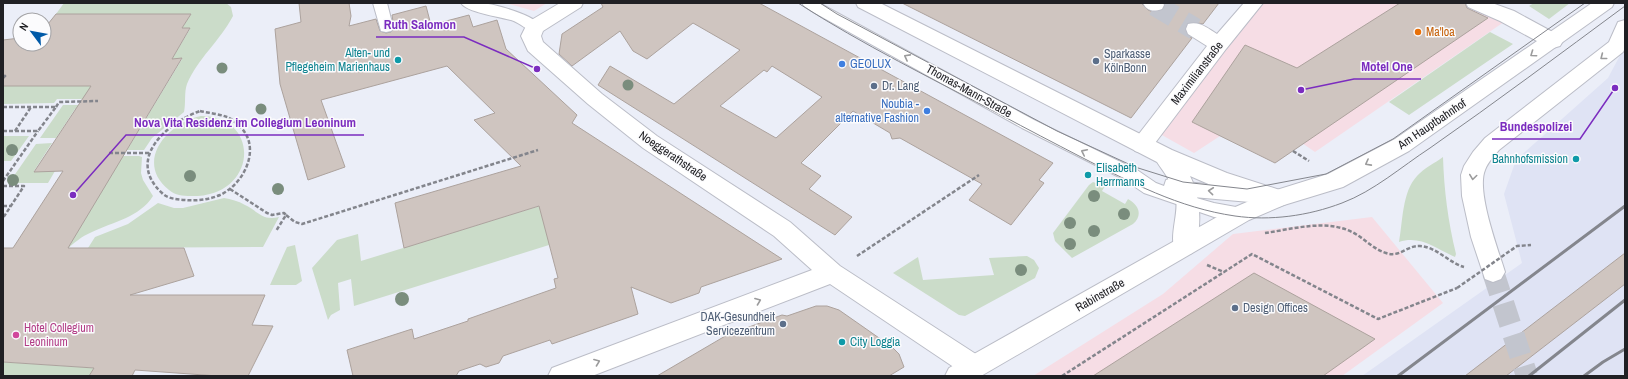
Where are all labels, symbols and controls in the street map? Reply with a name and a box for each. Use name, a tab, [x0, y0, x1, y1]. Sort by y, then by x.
north arrow	[12, 12, 52, 52]
callout: Ruth Salomon	[376, 12, 464, 37]
text: Ruth Salomon	[384, 16, 456, 33]
text: N	[16, 20, 31, 33]
place label: Ma'loa	[1426, 24, 1455, 40]
marker: Ma'loa	[1413, 27, 1423, 37]
street label: Maximilianstraße	[1167, 38, 1227, 108]
place label: Alten- und Pflegeheim Marienhaus	[286, 45, 390, 75]
place label: Sparkasse KölnBonn	[1104, 46, 1151, 76]
one-way arrow	[1531, 49, 1538, 56]
one-way arrow	[1601, 53, 1608, 60]
callout: Motel One	[1354, 54, 1421, 79]
marker: Alten- und Pflegeheim Marienhaus	[393, 55, 403, 65]
one-way arrow	[904, 55, 911, 62]
place label: GEOLUX	[850, 56, 891, 72]
marker: Sparkasse KölnBonn	[1091, 56, 1101, 66]
text: Motel One	[1361, 58, 1413, 75]
marker: GEOLUX	[837, 59, 847, 69]
street label: Thomas-Mann-Straße	[923, 61, 1015, 121]
place label: Dr. Lang	[882, 78, 920, 94]
marker: Dr. Lang	[869, 81, 879, 91]
street label: Am Hauptbahnhof	[1394, 95, 1470, 153]
place label: Noubia - alternative Fashion	[835, 96, 920, 126]
marker: Noubia - alternative Fashion	[922, 106, 932, 116]
callout: Nova Vita Residenz im Collegium Leoninum	[126, 110, 364, 135]
text: Nova Vita Residenz im Collegium Leoninum	[134, 114, 356, 131]
callout: Bundespolizei	[1492, 114, 1580, 139]
text: Bundespolizei	[1500, 118, 1572, 135]
street label: Noeggerathstraße	[636, 127, 710, 185]
one-way arrow	[1080, 149, 1088, 156]
place label: Bahnhofsmission	[1492, 151, 1568, 167]
marker: Bahnhofsmission	[1571, 154, 1581, 164]
one-way arrow	[1364, 159, 1372, 166]
place label: Elisabeth Herrmanns	[1096, 160, 1145, 190]
marker: Elisabeth Herrmanns	[1083, 170, 1093, 180]
one-way arrow	[1469, 174, 1478, 180]
one-way arrow	[1208, 187, 1214, 196]
street label: Rabinstraße	[1073, 275, 1127, 315]
one-way arrow	[754, 297, 761, 305]
place label: Design Offices	[1243, 300, 1308, 316]
marker: Design Offices	[1230, 303, 1240, 313]
place label: DAK-Gesundheit Servicezentrum	[701, 309, 775, 339]
marker: DAK-Gesundheit Servicezentrum	[778, 319, 788, 329]
place label: Hotel Collegium Leoninum	[24, 320, 94, 350]
marker: Hotel Collegium Leoninum	[11, 330, 21, 340]
place label: City Loggia	[850, 334, 901, 350]
marker: City Loggia	[837, 337, 847, 347]
one-way arrow	[593, 359, 600, 367]

